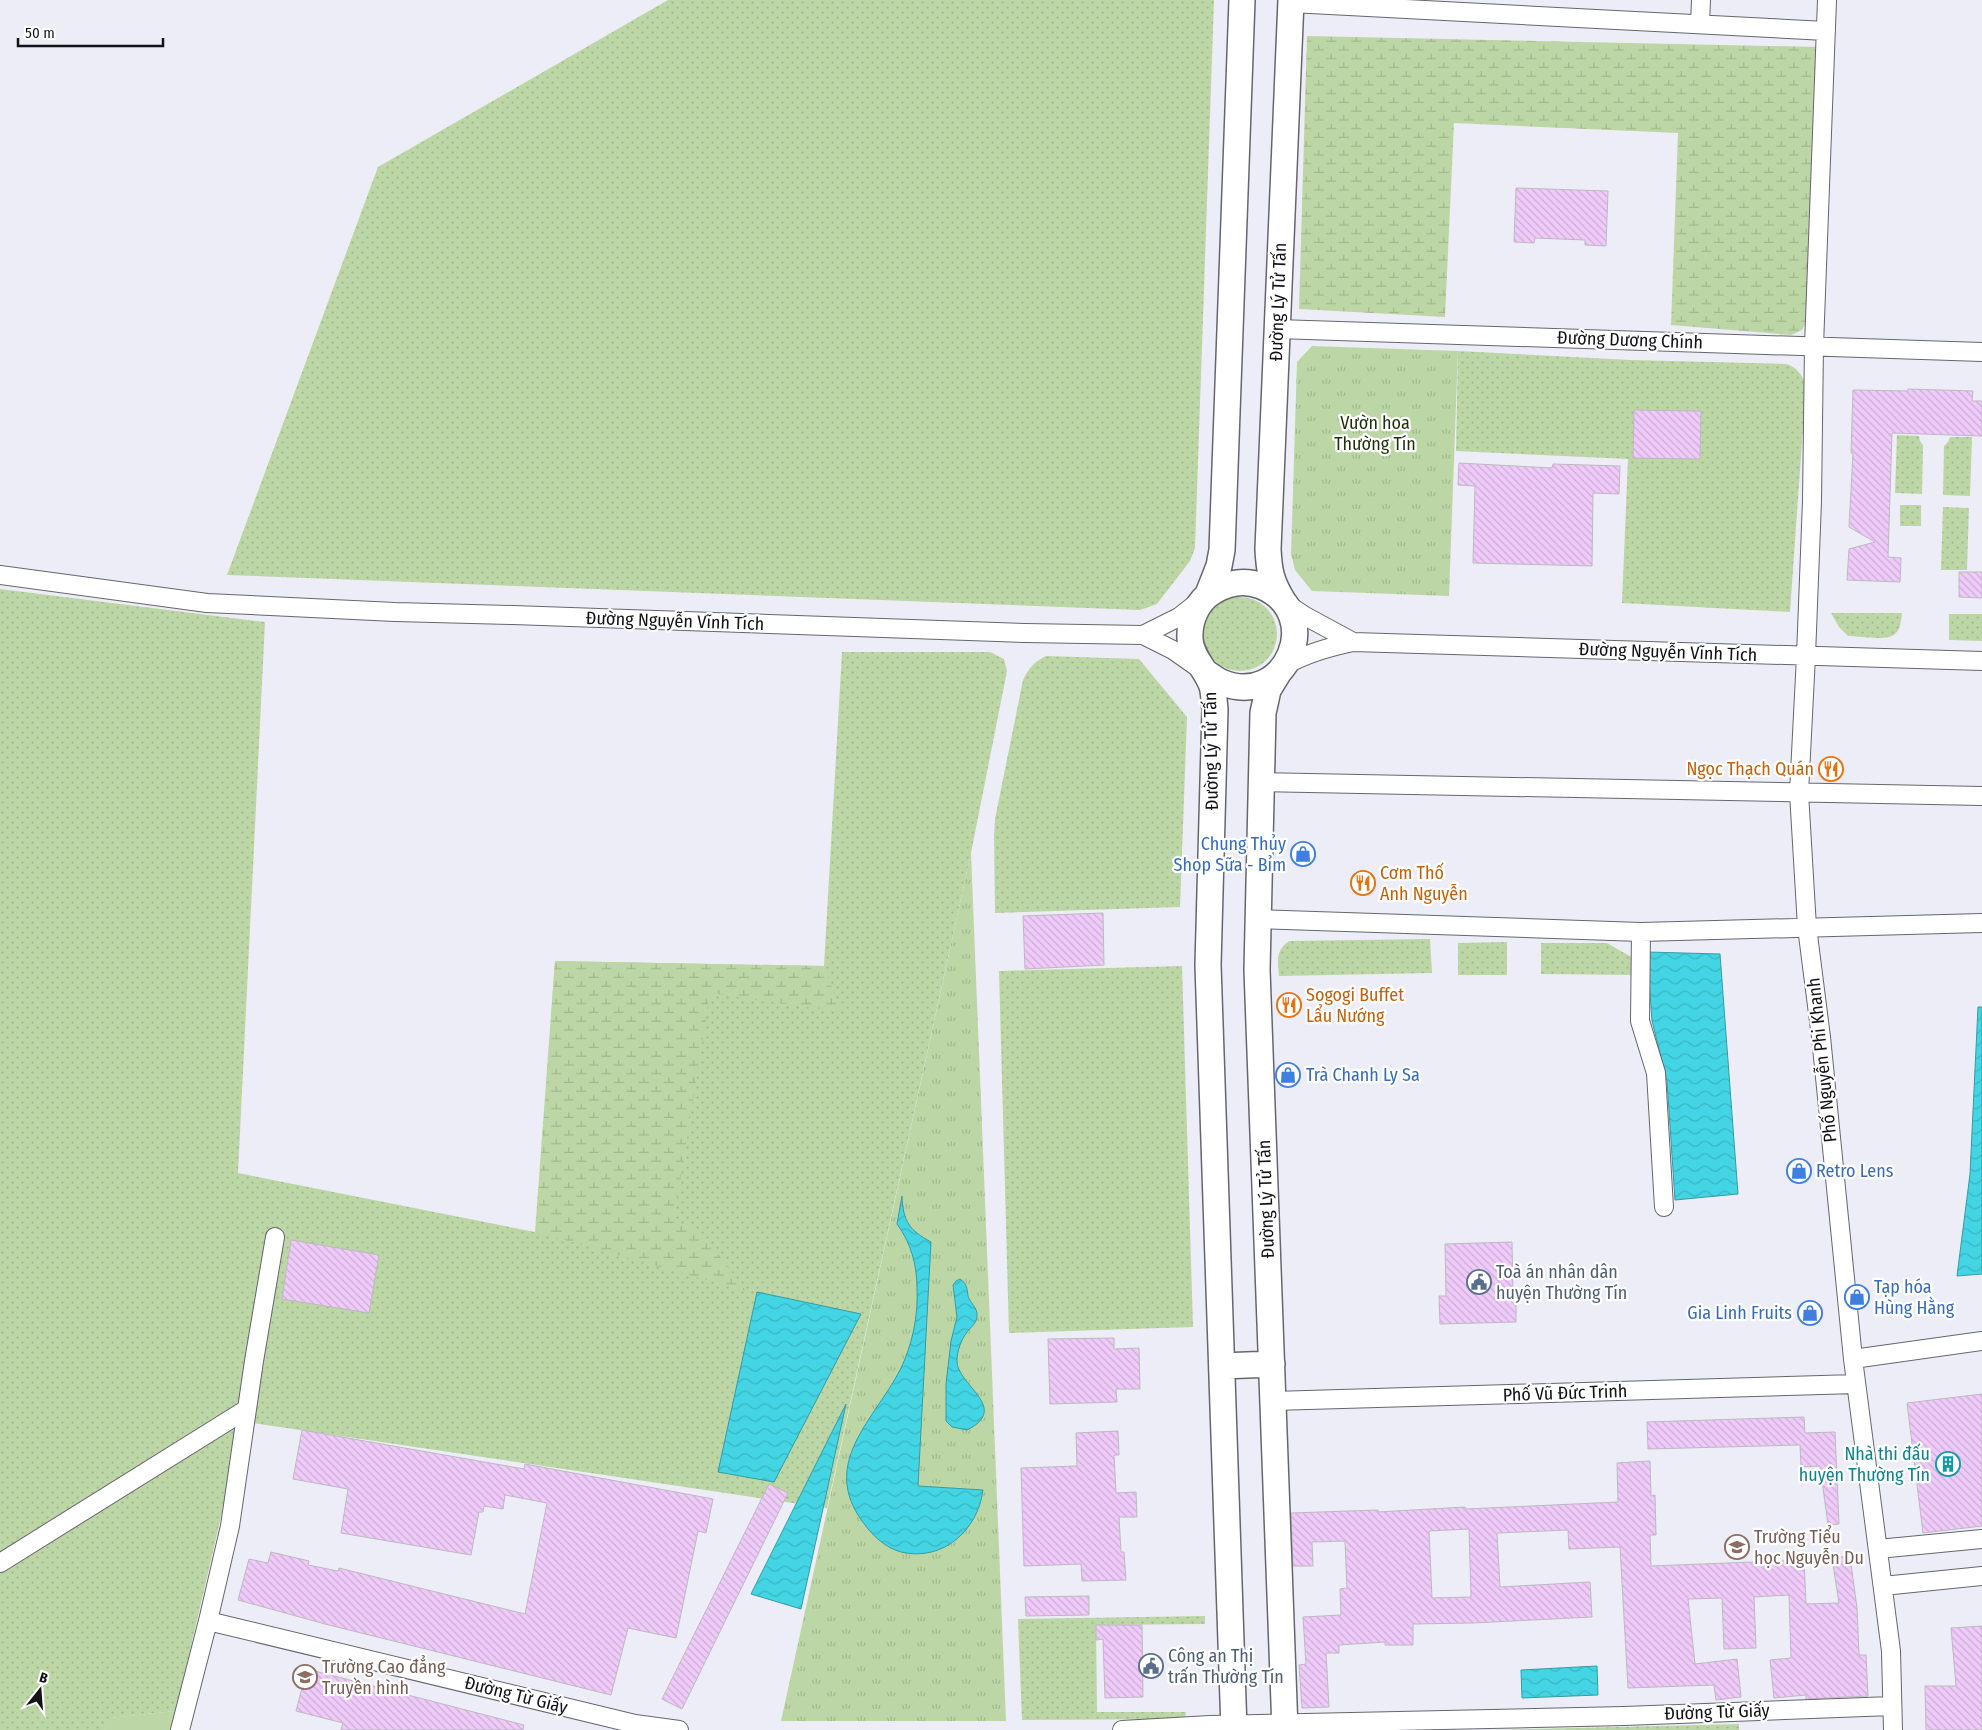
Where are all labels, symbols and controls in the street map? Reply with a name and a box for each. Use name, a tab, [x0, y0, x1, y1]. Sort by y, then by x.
scale bar	[18, 15, 162, 47]
text: 50 m	[25, 24, 55, 42]
street label: Đường Lý Tử Tấn	[1265, 242, 1291, 362]
street label: Đường Dương Chính	[1557, 326, 1703, 354]
park label: Vườn hoa Thường Tín	[1334, 412, 1416, 455]
street label: Đường Nguyễn Vĩnh Tích	[585, 607, 765, 635]
street label: Đường Nguyễn Vĩnh Tích	[1578, 638, 1758, 666]
street label: Đường Lý Tử Tấn	[1199, 691, 1223, 811]
restaurant icon: Ngọc Thạch Quán	[1818, 756, 1844, 782]
place label: Ngọc Thạch Quán	[1686, 758, 1814, 780]
place label: Chung Thủy Shop Sữa - Bỉm	[1174, 833, 1286, 876]
shop icon: Chung Thủy Shop Sữa - Bỉm	[1290, 841, 1316, 867]
place label: Cơm Thố Anh Nguyễn	[1380, 862, 1468, 905]
restaurant icon: Cơm Thố Anh Nguyễn	[1350, 870, 1376, 896]
street label: Phố Nguyễn Phi Khanh	[1802, 977, 1842, 1143]
place label: Sogogi Buffet Lẩu Nướng	[1306, 984, 1404, 1027]
restaurant icon: Sogogi Buffet Lẩu Nướng	[1276, 992, 1302, 1018]
shop icon: Trà Chanh Ly Sa	[1275, 1062, 1301, 1088]
place label: Trà Chanh Ly Sa	[1306, 1064, 1420, 1086]
street label: Đường Lý Tử Tấn	[1253, 1139, 1279, 1259]
shop icon: Retro Lens	[1786, 1158, 1812, 1184]
place label: Retro Lens	[1816, 1160, 1894, 1182]
place label: Toà án nhân dân huyện Thường Tín	[1496, 1261, 1627, 1304]
public building icon: Toà án nhân dân huyện Thường Tín	[1466, 1269, 1492, 1295]
place label: Tạp hóa Hùng Hằng	[1874, 1276, 1955, 1319]
shop icon: Tạp hóa Hùng Hằng	[1844, 1284, 1870, 1310]
shop icon: Gia Linh Fruits	[1797, 1300, 1823, 1326]
place label: Gia Linh Fruits	[1687, 1302, 1792, 1324]
street label: Phố Vũ Đức Trinh	[1502, 1380, 1628, 1406]
place label: Nhà thi đấu huyện Thường Tín	[1799, 1443, 1930, 1486]
building icon: Nhà thi đấu huyện Thường Tín	[1935, 1451, 1961, 1477]
place label: Trường Tiểu học Nguyễn Du	[1754, 1525, 1864, 1569]
school or university icon: Trường Tiểu học Nguyễn Du	[1724, 1534, 1750, 1560]
place label: Công an Thị trấn Thường Tín	[1168, 1645, 1284, 1688]
public building icon: Công an Thị trấn Thường Tín	[1138, 1653, 1164, 1679]
place label: Trường Cao đẳng Truyền hình	[322, 1655, 446, 1699]
school or university icon: Trường Cao đẳng Truyền hình	[292, 1664, 318, 1690]
north arrow	[15, 1665, 65, 1715]
text: B	[37, 1669, 50, 1687]
street label: Đường Từ Giấy	[462, 1672, 570, 1718]
street label: Đường Từ Giấy	[1664, 1699, 1770, 1725]

